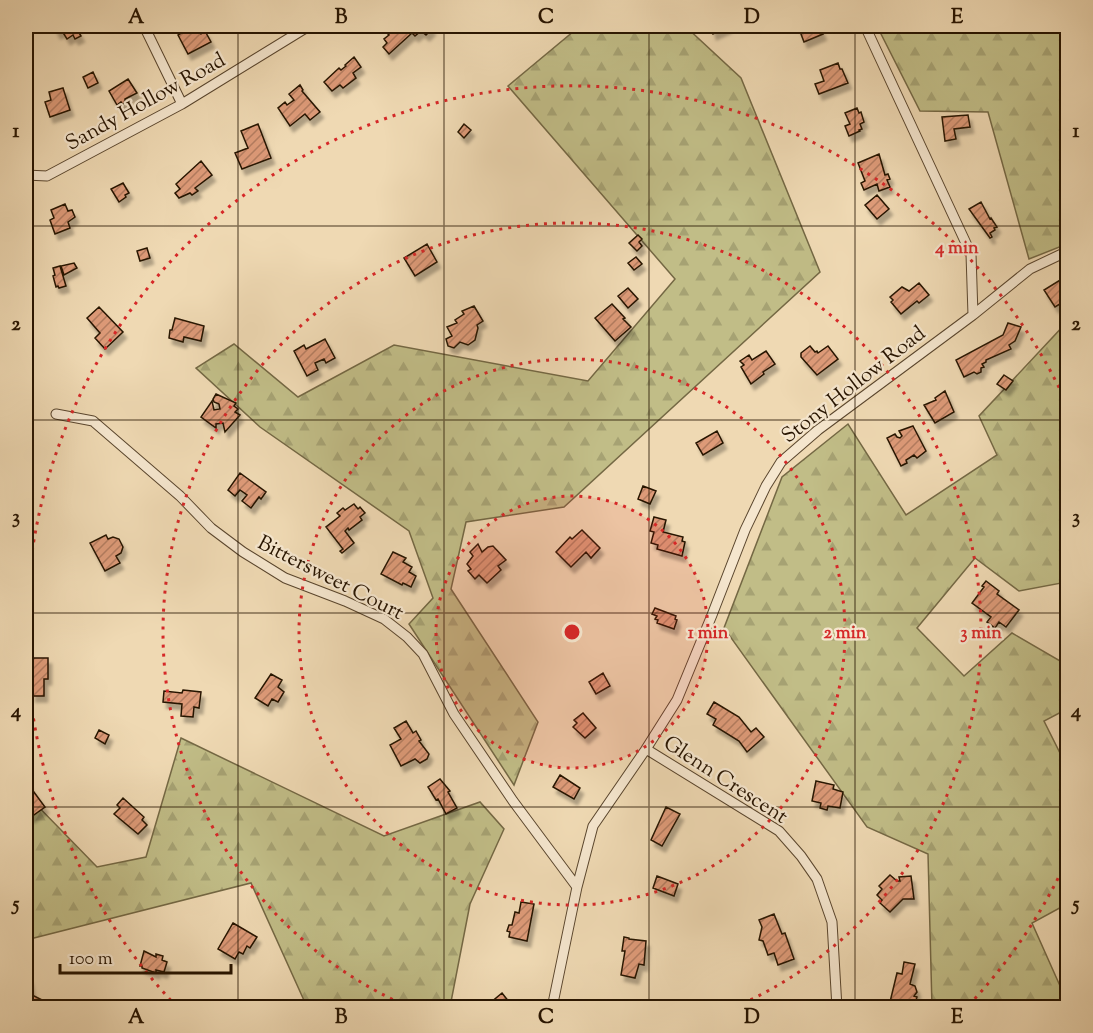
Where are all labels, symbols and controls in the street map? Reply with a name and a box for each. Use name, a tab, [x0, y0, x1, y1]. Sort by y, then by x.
text: A	[128, 4, 145, 33]
text: B	[335, 4, 348, 33]
text: C	[538, 4, 554, 33]
text: D	[744, 4, 760, 33]
text: E	[951, 4, 964, 33]
street label: Sandy Hollow Road	[61, 46, 232, 159]
text: 1	[13, 118, 20, 147]
text: 1	[1073, 118, 1080, 147]
text: 4 min	[934, 236, 979, 262]
text: 2	[11, 311, 21, 340]
text: 2	[1071, 311, 1081, 340]
street label: Stony Hollow Road	[776, 320, 933, 451]
text: 3	[12, 504, 20, 533]
text: 3	[1072, 504, 1080, 533]
street label: Bittersweet Court	[252, 529, 408, 629]
text: 1 min	[688, 621, 729, 647]
text: 2 min	[824, 621, 867, 647]
text: 3 min	[960, 621, 1002, 647]
centre of rings	[562, 622, 582, 642]
text: 4	[10, 698, 21, 727]
text: 4	[1070, 698, 1081, 727]
street label: Glenn Crescent	[657, 729, 793, 832]
text: 5	[11, 891, 20, 920]
text: 5	[1071, 891, 1080, 920]
scale bar	[60, 937, 231, 975]
text: 100 m	[69, 947, 113, 973]
text: A	[128, 1004, 145, 1033]
text: B	[335, 1004, 348, 1033]
text: C	[538, 1004, 554, 1033]
text: D	[744, 1004, 760, 1033]
text: E	[951, 1004, 964, 1033]

